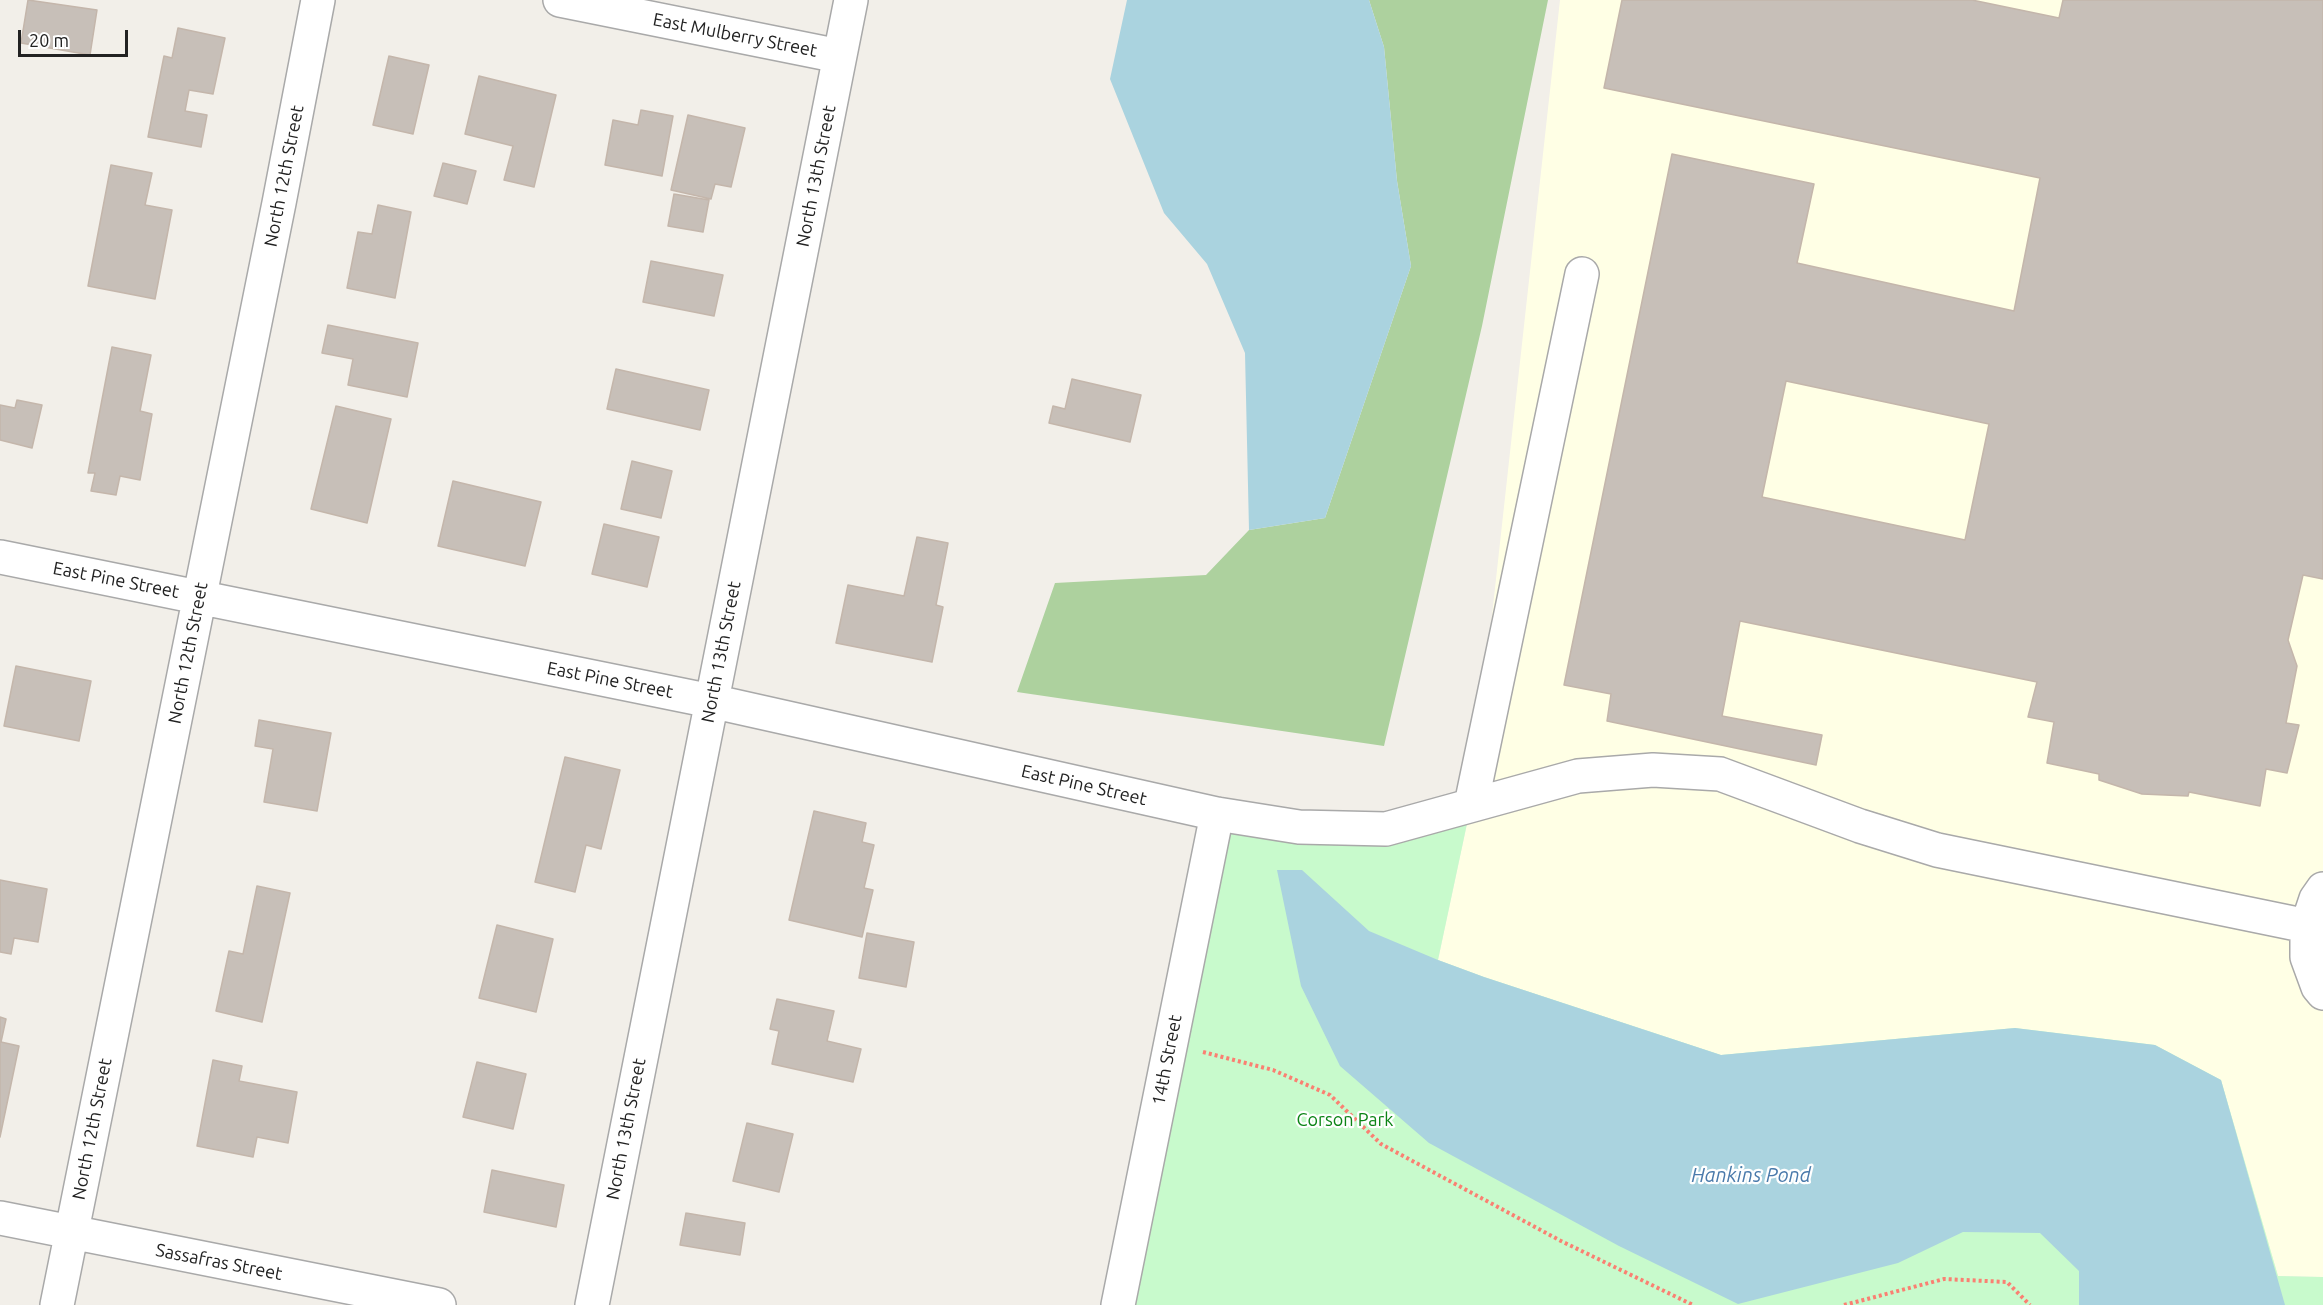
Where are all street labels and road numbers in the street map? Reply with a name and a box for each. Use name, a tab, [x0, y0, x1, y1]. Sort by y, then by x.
street label: East Mulberry Street	[651, 9, 819, 61]
street label: North 12th Street	[260, 103, 308, 249]
street label: North 13th Street	[792, 103, 840, 249]
street label: East Pine Street	[51, 557, 181, 603]
street label: North 13th Street	[697, 579, 745, 725]
street label: North 12th Street	[164, 580, 212, 726]
street label: East Pine Street	[545, 657, 675, 703]
street label: East Pine Street	[1019, 760, 1149, 810]
street label: 14th Street	[1148, 1013, 1186, 1107]
street label: North 12th Street	[68, 1056, 116, 1202]
street label: North 13th Street	[602, 1056, 650, 1202]
street label: Sassafras Street	[154, 1239, 284, 1285]

